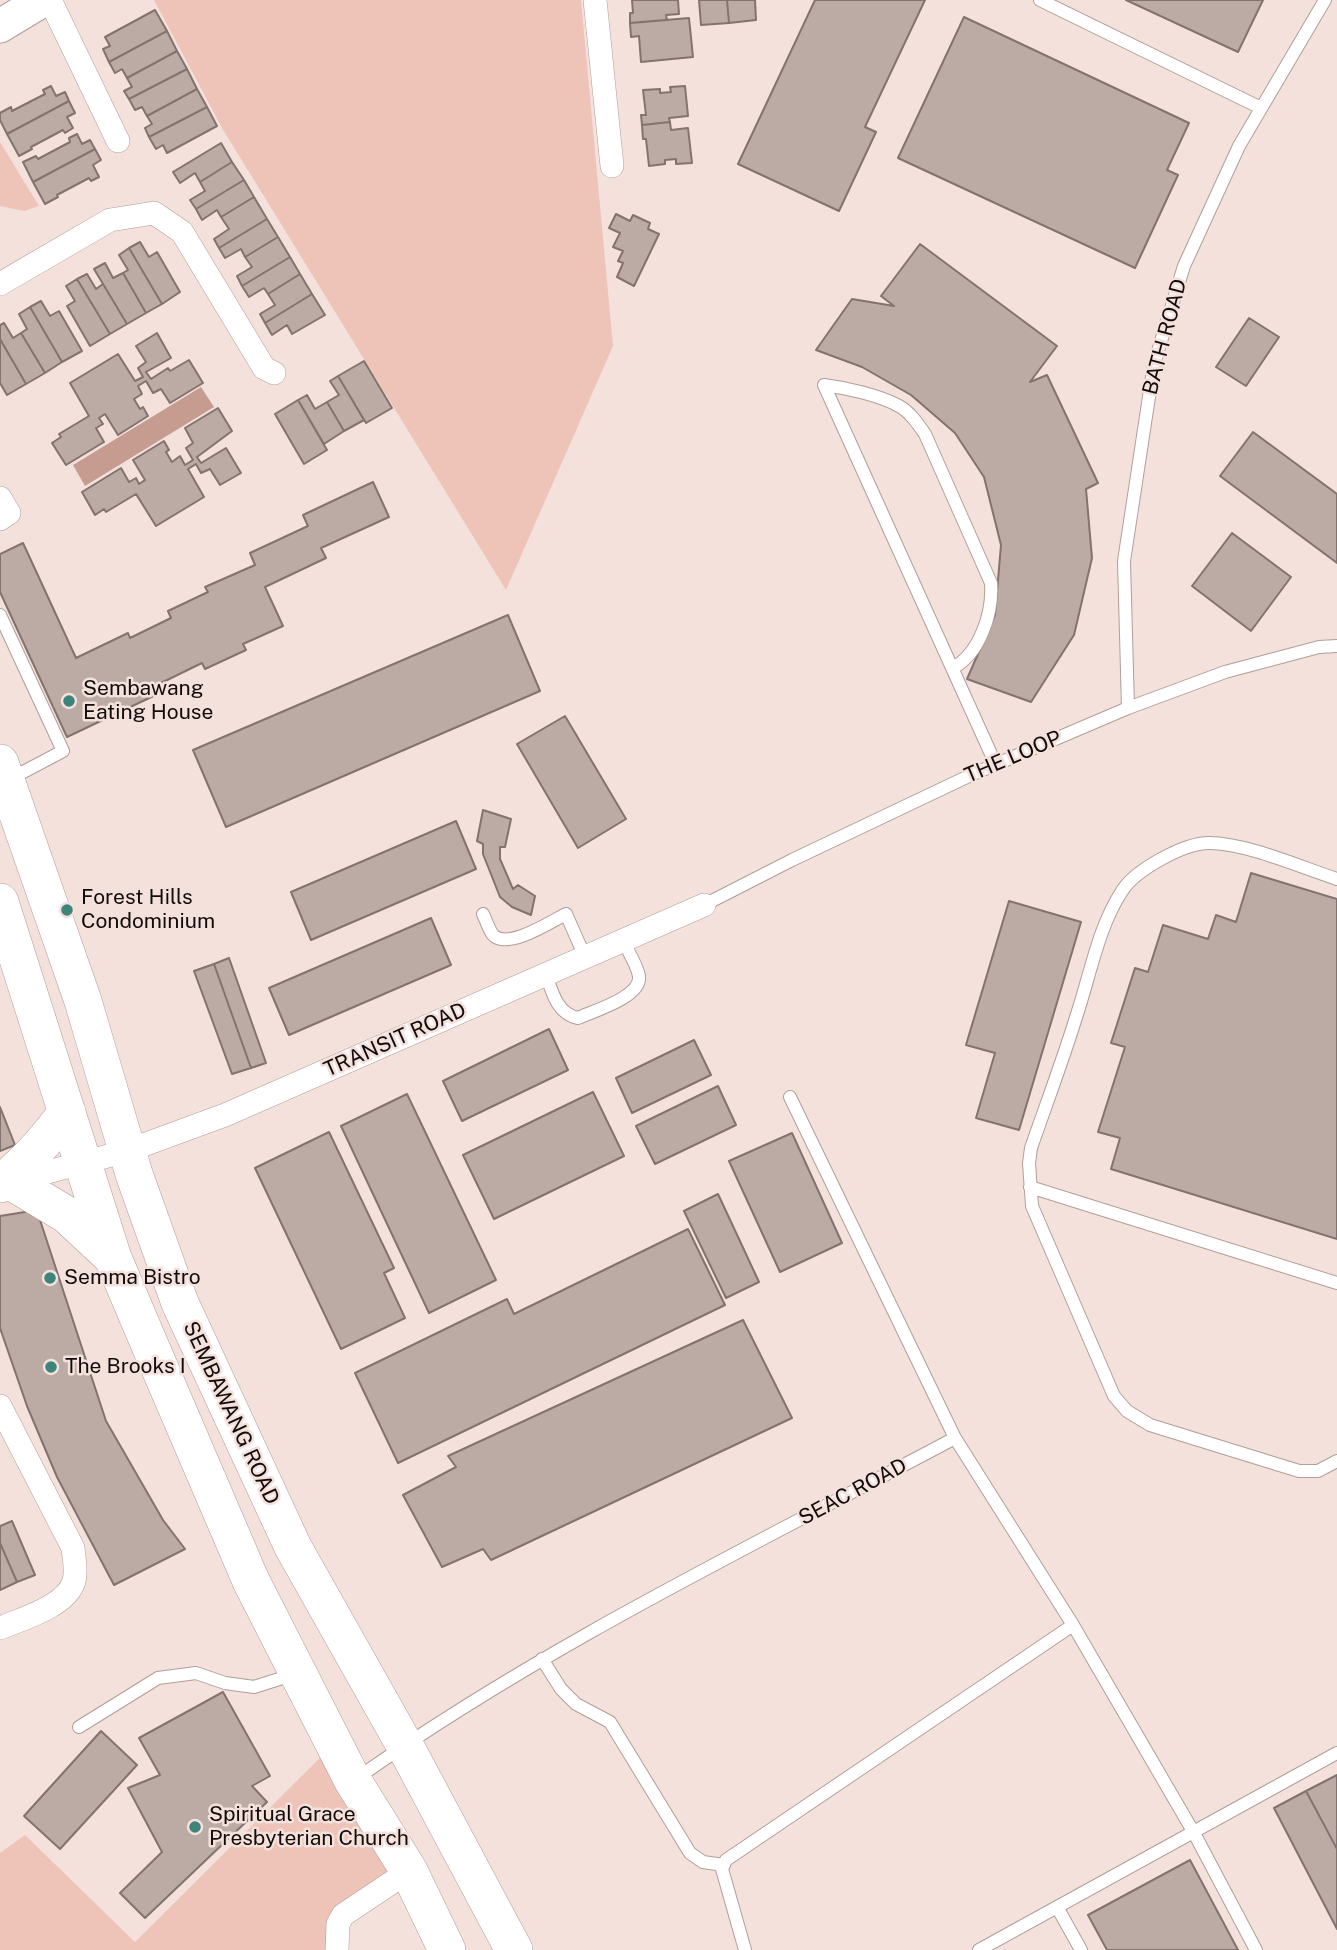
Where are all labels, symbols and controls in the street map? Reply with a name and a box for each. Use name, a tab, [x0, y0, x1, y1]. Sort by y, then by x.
street label: BATH ROAD	[1137, 276, 1193, 398]
place label: Sembawang Eating House	[83, 676, 213, 726]
marker: Sembawang Eating House	[61, 693, 77, 709]
street label: THE LOOP	[961, 725, 1065, 789]
place label: Forest Hills Condominium	[81, 885, 215, 935]
marker: Forest Hills Condominium	[59, 902, 75, 918]
street label: TRANSIT ROAD	[320, 997, 470, 1083]
place label: Semma Bistro	[64, 1265, 201, 1291]
marker: Semma Bistro	[42, 1270, 58, 1286]
street label: SEMBAWANG ROAD	[177, 1317, 285, 1509]
place label: The Brooks I	[65, 1354, 186, 1380]
marker: The Brooks I	[43, 1359, 59, 1375]
street label: SEAC ROAD	[795, 1453, 911, 1531]
place label: Spiritual Grace Presbyterian Church	[209, 1802, 409, 1852]
marker: Spiritual Grace Presbyterian Church	[187, 1819, 203, 1835]

